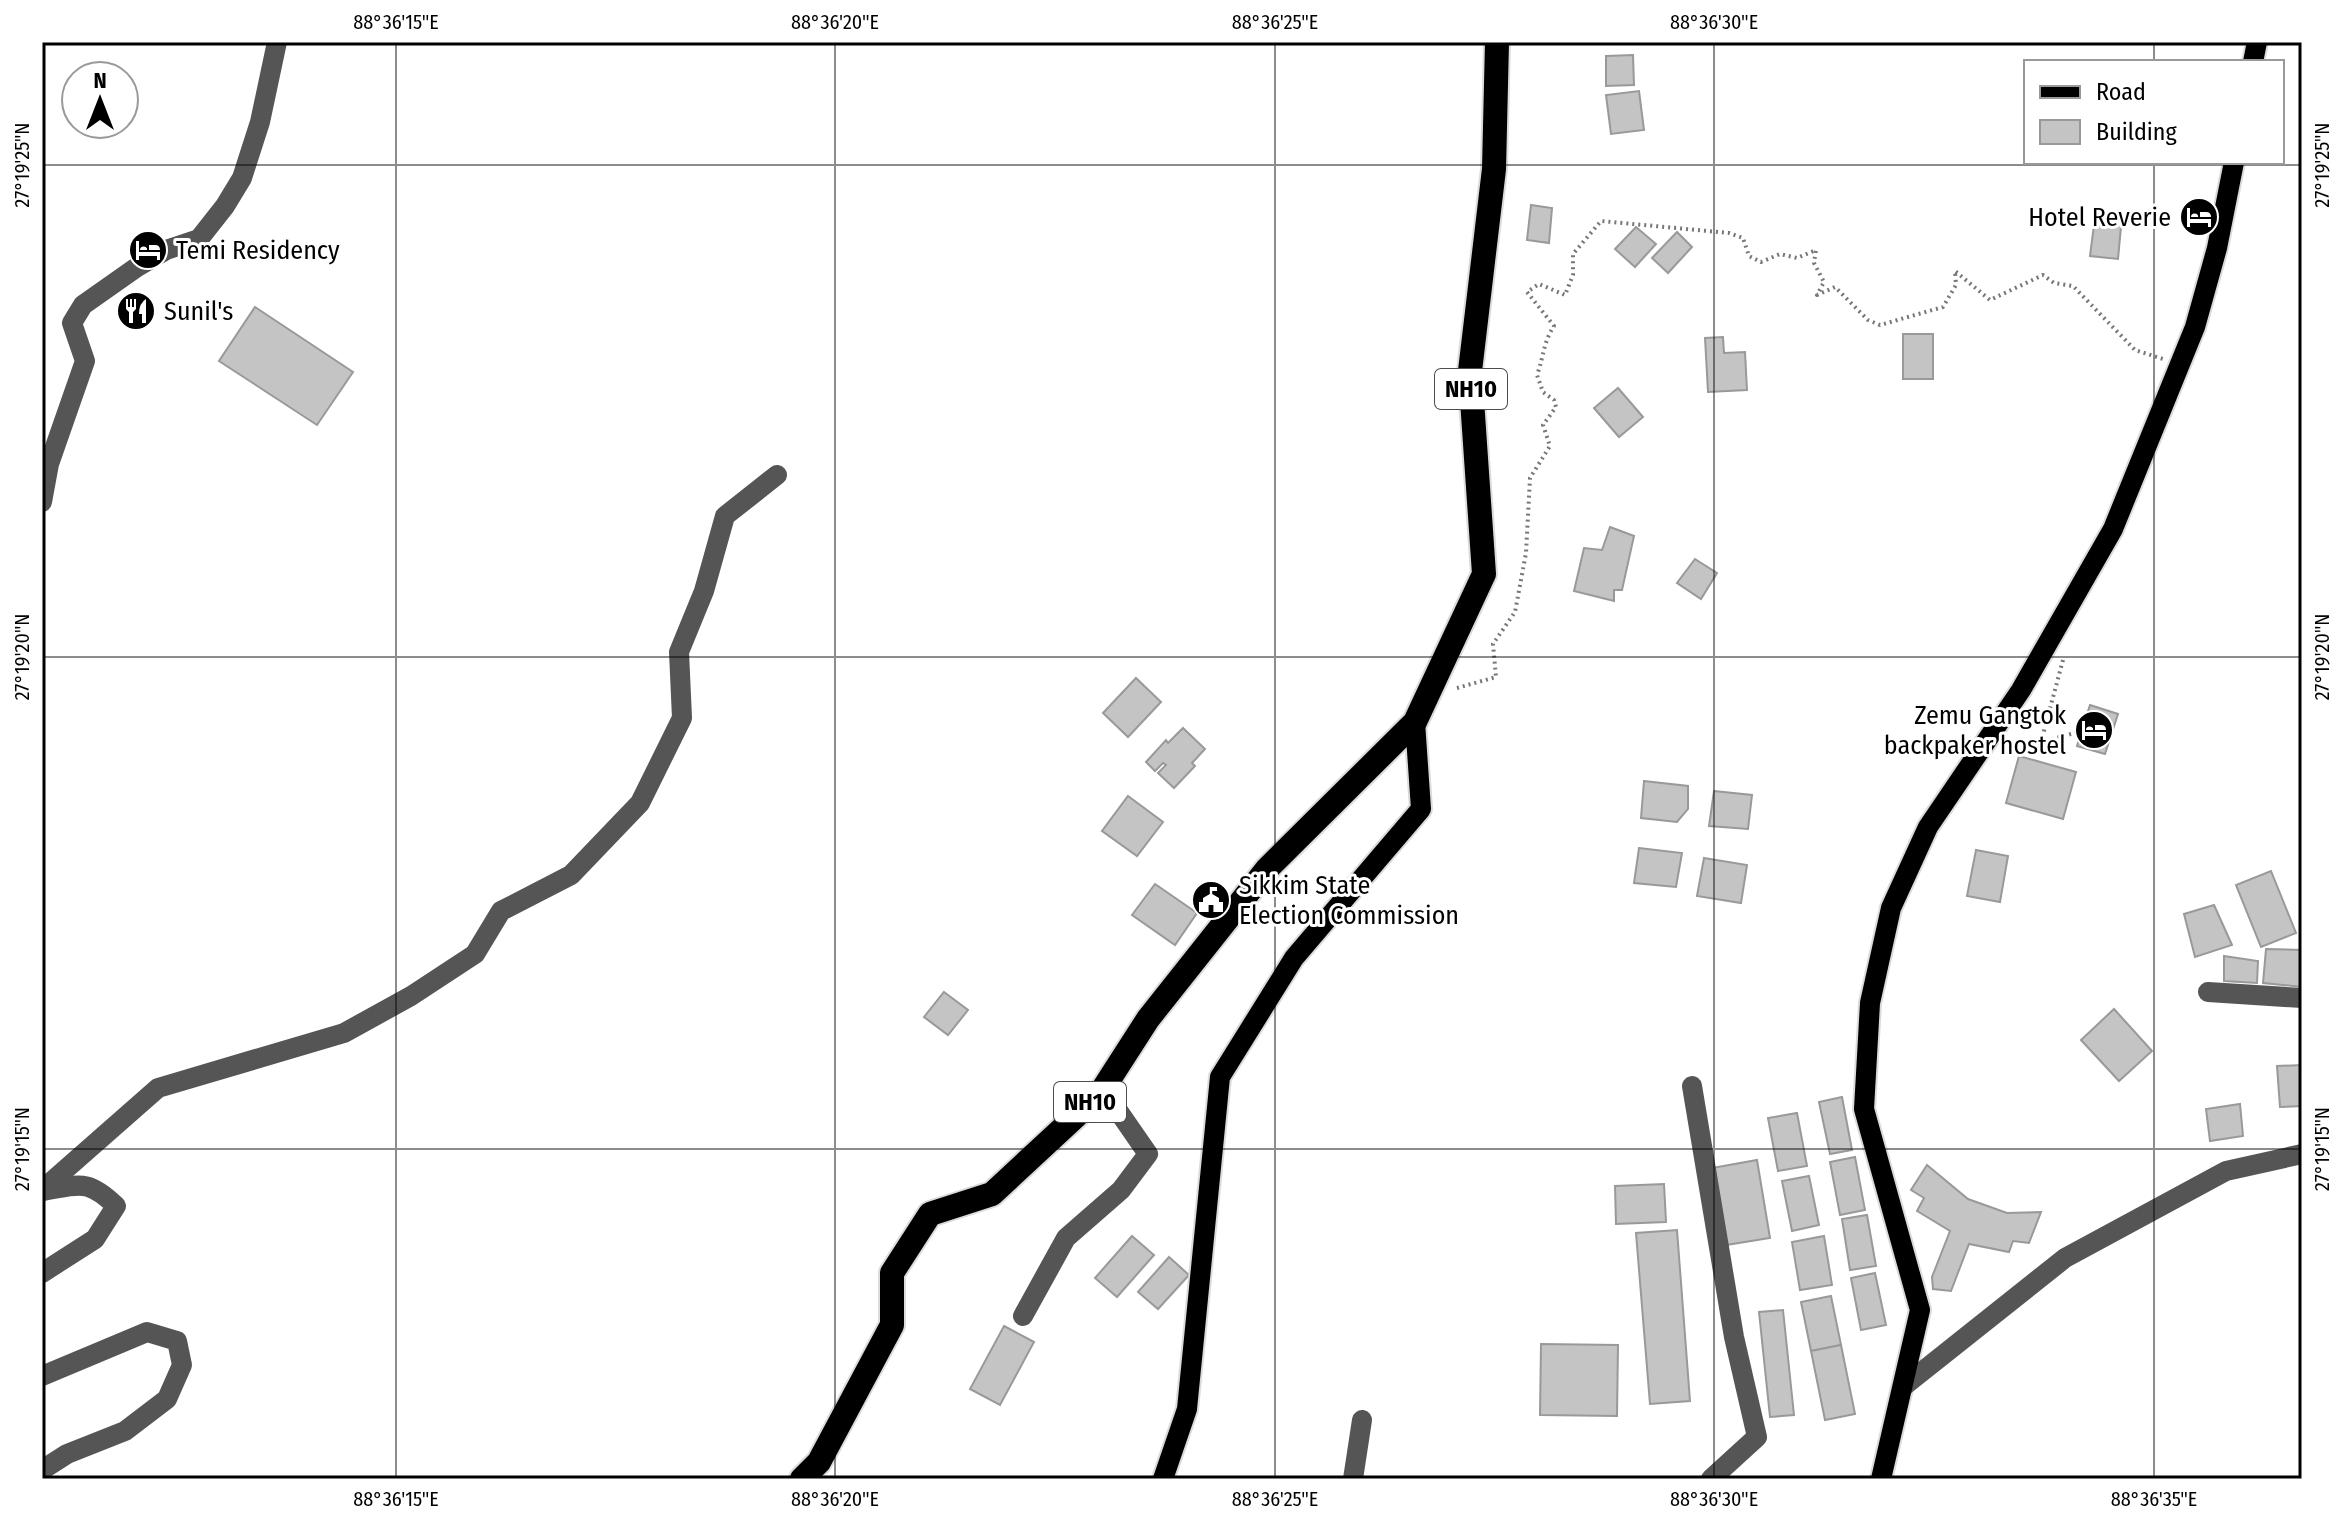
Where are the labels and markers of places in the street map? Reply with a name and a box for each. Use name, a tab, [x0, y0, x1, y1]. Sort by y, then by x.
hotel icon: Hotel Reverie	[2178, 196, 2220, 238]
place label: Hotel Reverie	[2028, 202, 2171, 233]
hotel icon: Temi Residency	[127, 229, 169, 271]
place label: Temi Residency	[176, 235, 340, 266]
restaurant icon: Sunil's	[115, 290, 157, 332]
place label: Sunil's	[164, 296, 233, 327]
place label: Zemu Gangtok backpaker hostel	[1884, 700, 2067, 761]
hotel icon: Zemu Gangtok backpaker hostel	[2073, 709, 2115, 751]
place label: Sikkim State Election Commission	[1239, 870, 1459, 931]
public building icon: Sikkim State Election Commission	[1190, 879, 1232, 921]

